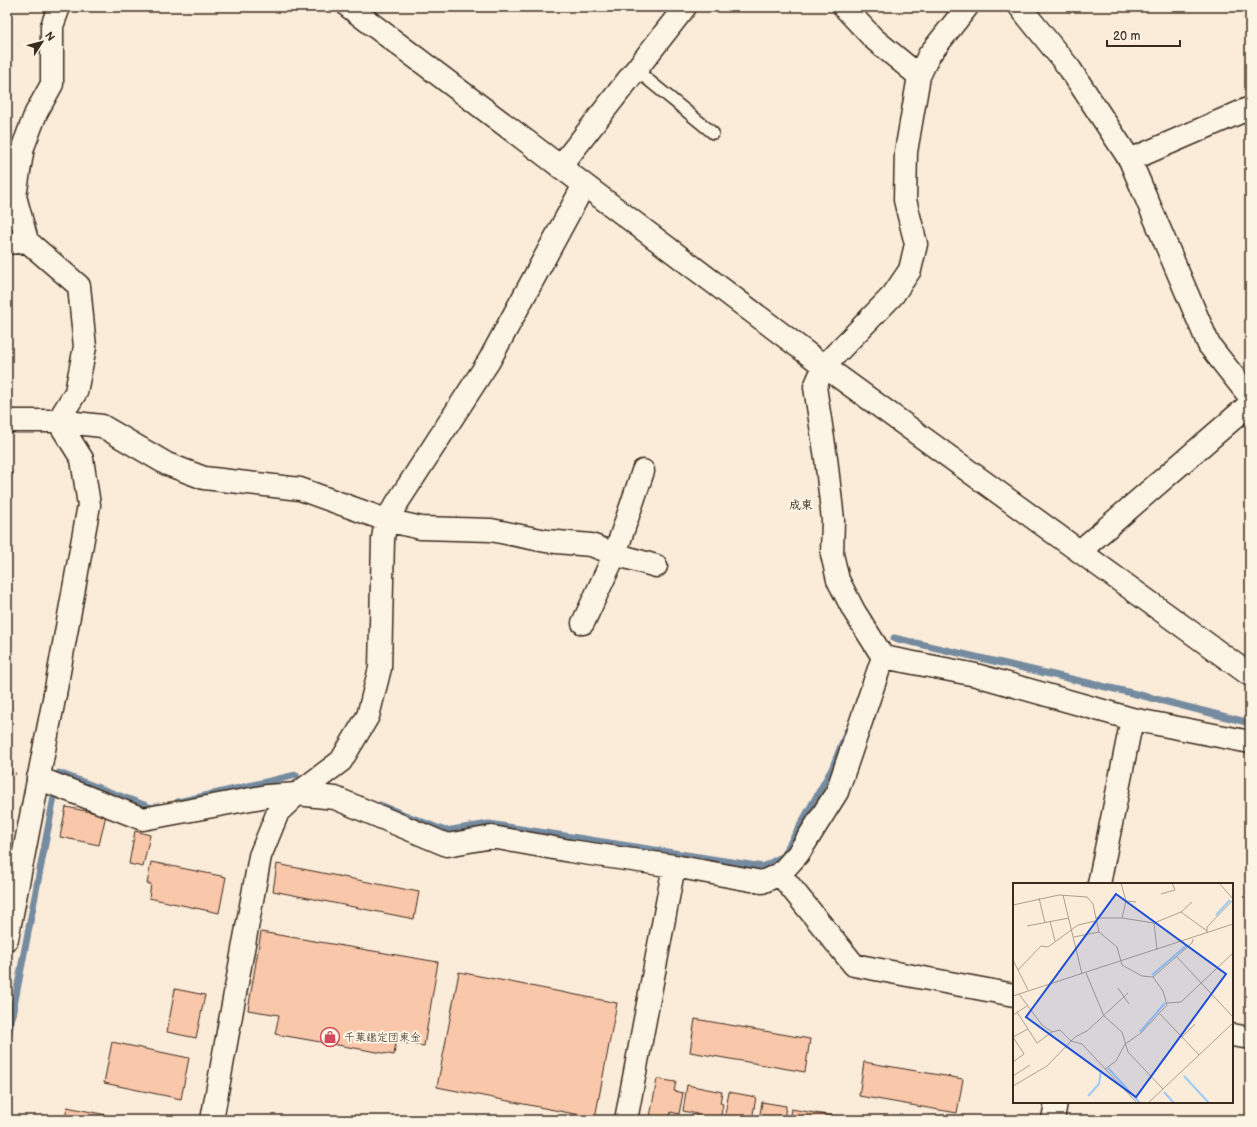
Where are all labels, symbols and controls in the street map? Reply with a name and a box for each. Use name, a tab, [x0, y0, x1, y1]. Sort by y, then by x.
north arrow	[22, 22, 62, 62]
scale bar	[1107, 22, 1180, 48]
text: N	[42, 29, 57, 44]
text: 20 m	[1113, 29, 1140, 44]
district label: 成東	[789, 498, 813, 513]
inset map	[1013, 883, 1233, 1103]
shop icon: 千葉鑑定団東金	[319, 1026, 341, 1048]
place label: 千葉鑑定団東金	[344, 1031, 421, 1044]

